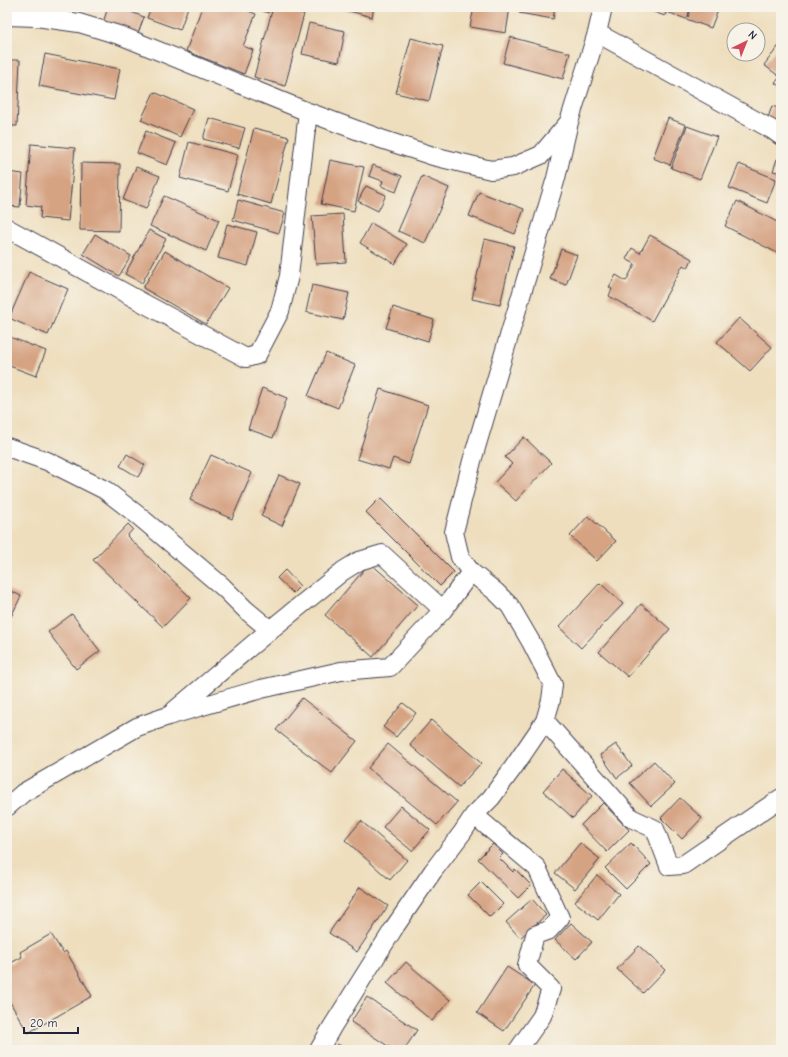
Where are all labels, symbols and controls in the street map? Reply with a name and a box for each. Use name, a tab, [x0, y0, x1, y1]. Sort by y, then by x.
north arrow	[726, 22, 766, 62]
text: N	[745, 28, 760, 42]
scale bar	[24, 1009, 78, 1035]
text: 20 m	[30, 1016, 58, 1030]

